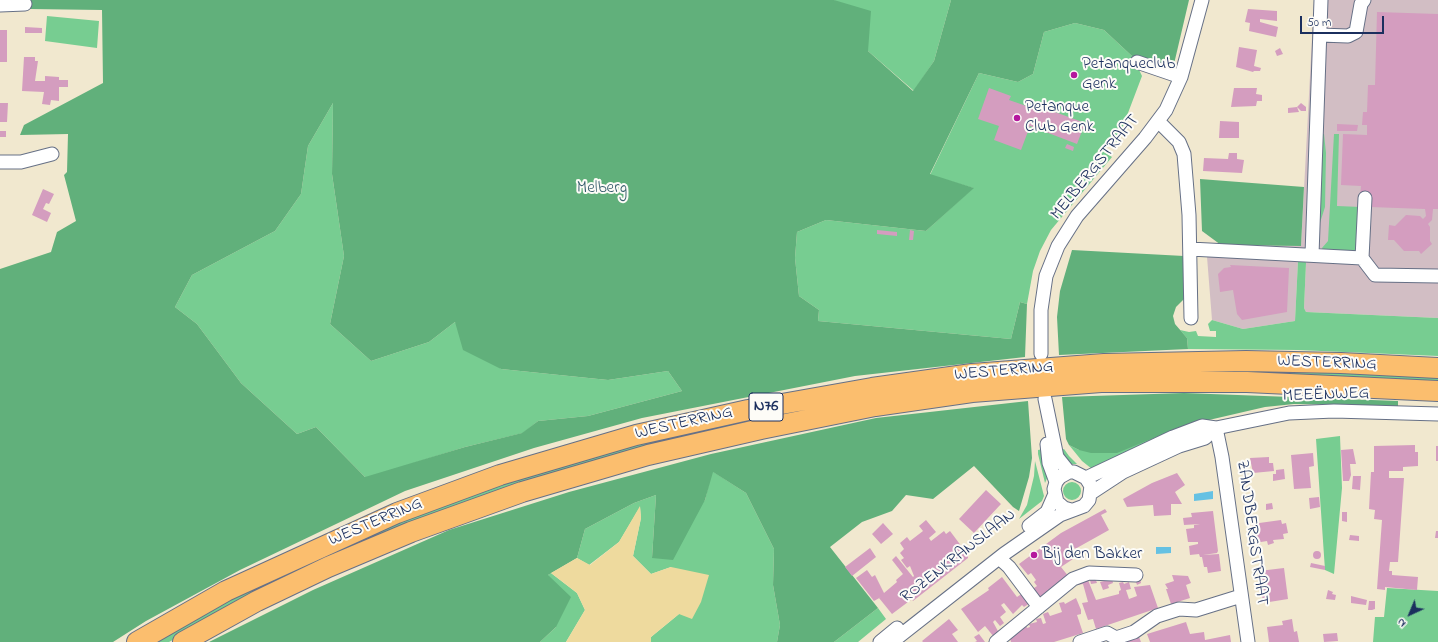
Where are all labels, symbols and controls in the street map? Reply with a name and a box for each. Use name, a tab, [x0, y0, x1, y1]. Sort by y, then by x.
scale bar	[1302, 8, 1386, 34]
text: 50 m	[1307, 14, 1331, 32]
place label: Petanqueclub Genk	[1082, 55, 1175, 95]
marker: Petanqueclub Genk	[1069, 70, 1079, 80]
place label: Petanque Club Genk	[1025, 98, 1094, 138]
street label: MELBERGSTRAAT	[1047, 111, 1145, 225]
marker: Petanque Club Genk	[1012, 113, 1022, 123]
park label: Melberg	[577, 179, 627, 199]
street label: WESTERRING	[1277, 352, 1377, 376]
street label: WESTERRING	[954, 358, 1054, 386]
street label: MEEËNWEG	[1282, 384, 1370, 408]
road number: N76	[749, 393, 783, 421]
street label: WESTERRING	[633, 403, 735, 445]
street label: ZANDBERGSTRAAT	[1231, 459, 1271, 607]
street label: WESTERRING	[326, 494, 426, 552]
street label: ROZENKRANSLAAN	[897, 506, 1021, 608]
place label: Bij den Bakker	[1042, 545, 1142, 565]
marker: Bij den Bakker	[1029, 550, 1039, 560]
north arrow	[1390, 594, 1430, 634]
text: N	[1393, 614, 1410, 631]

